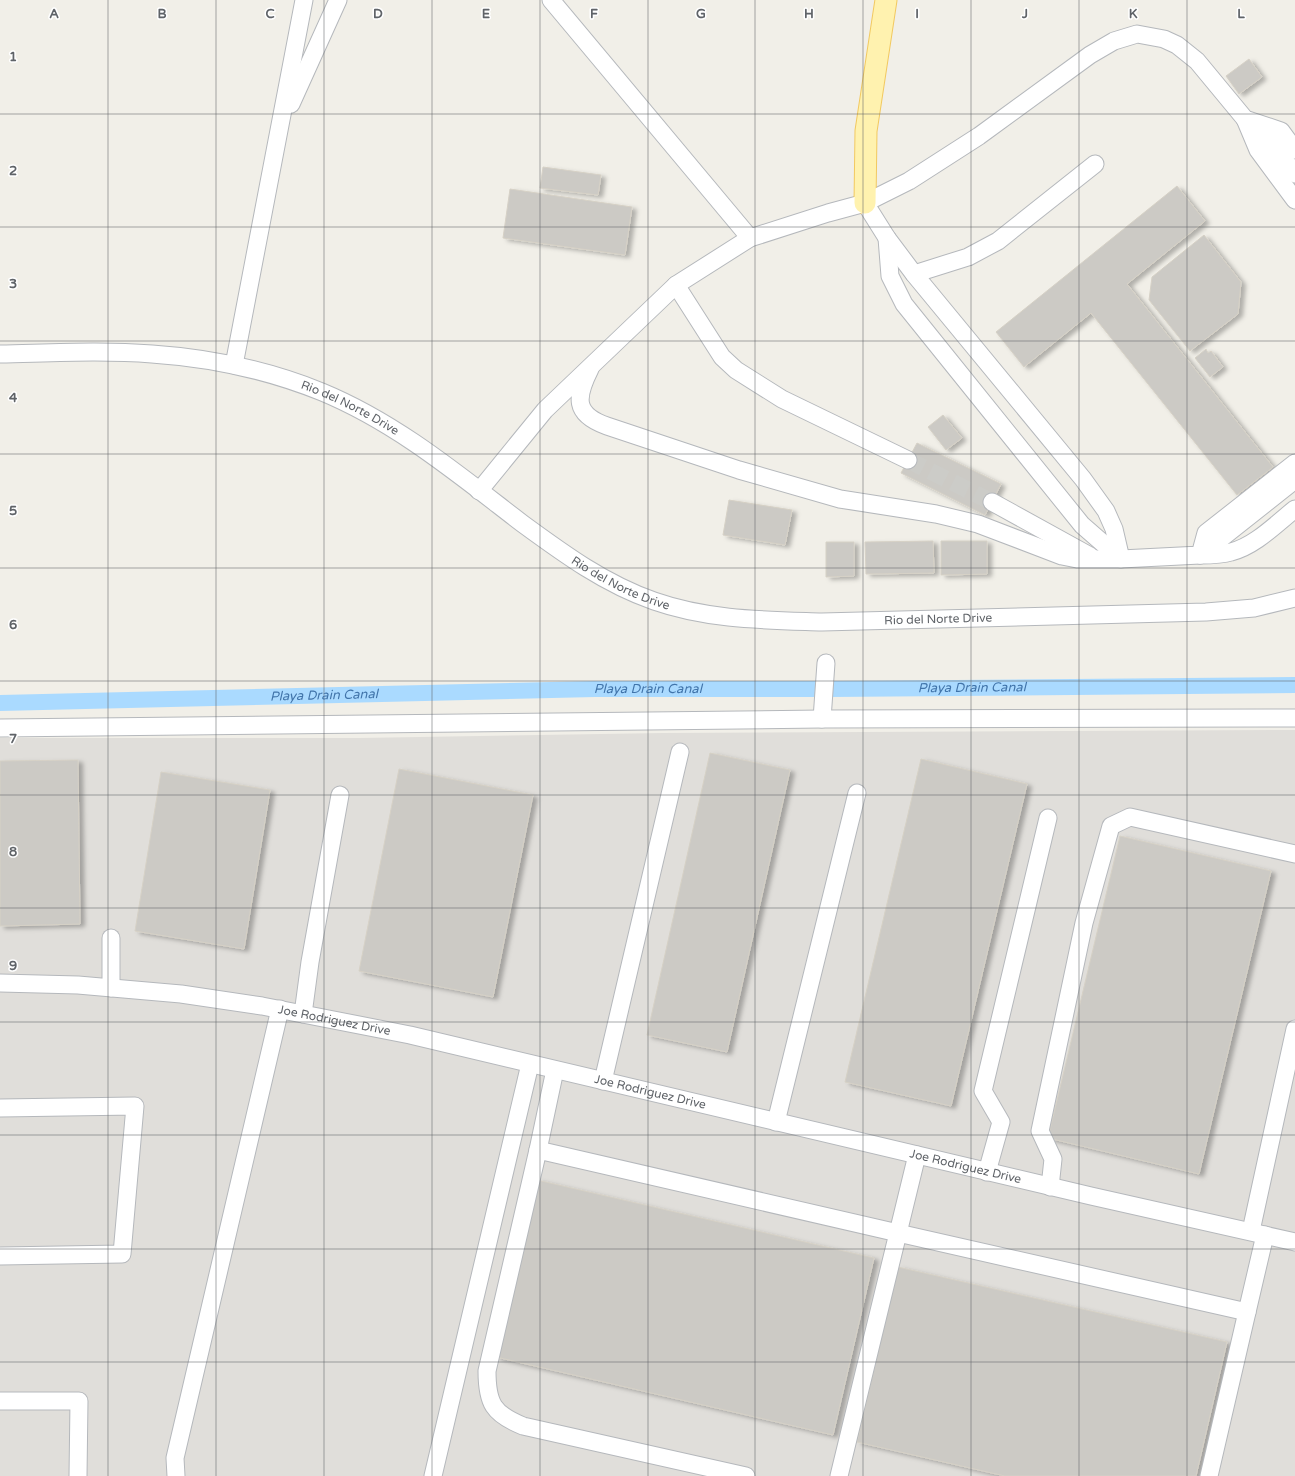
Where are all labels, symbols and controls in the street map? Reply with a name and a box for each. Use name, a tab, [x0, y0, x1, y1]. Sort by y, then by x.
text: A	[49, 6, 59, 22]
text: B	[157, 6, 167, 22]
text: C	[265, 6, 275, 22]
text: D	[373, 6, 383, 22]
text: E	[482, 6, 490, 22]
text: F	[590, 6, 598, 22]
text: G	[696, 6, 706, 22]
text: H	[804, 6, 814, 22]
text: I	[915, 6, 919, 22]
text: J	[1021, 6, 1028, 22]
text: K	[1129, 6, 1138, 22]
text: L	[1237, 6, 1245, 22]
text: 1	[9, 49, 17, 65]
text: 2	[9, 163, 17, 179]
text: 3	[9, 276, 17, 292]
street label: Rio del Norte Drive	[299, 378, 402, 438]
text: 4	[9, 390, 18, 406]
text: 5	[9, 503, 17, 519]
street label: Rio del Norte Drive	[569, 553, 672, 613]
street label: Rio del Norte Drive	[884, 611, 992, 627]
text: 6	[9, 617, 17, 633]
water label: Playa Drain Canal	[918, 679, 1028, 696]
water label: Playa Drain Canal	[594, 681, 704, 697]
water label: Playa Drain Canal	[270, 686, 380, 705]
text: 7	[9, 731, 17, 747]
text: 8	[9, 844, 17, 860]
text: 9	[9, 958, 17, 974]
street label: Joe Rodriguez Drive	[277, 1002, 392, 1038]
street label: Joe Rodriguez Drive	[593, 1072, 708, 1112]
street label: Joe Rodriguez Drive	[908, 1146, 1023, 1186]

